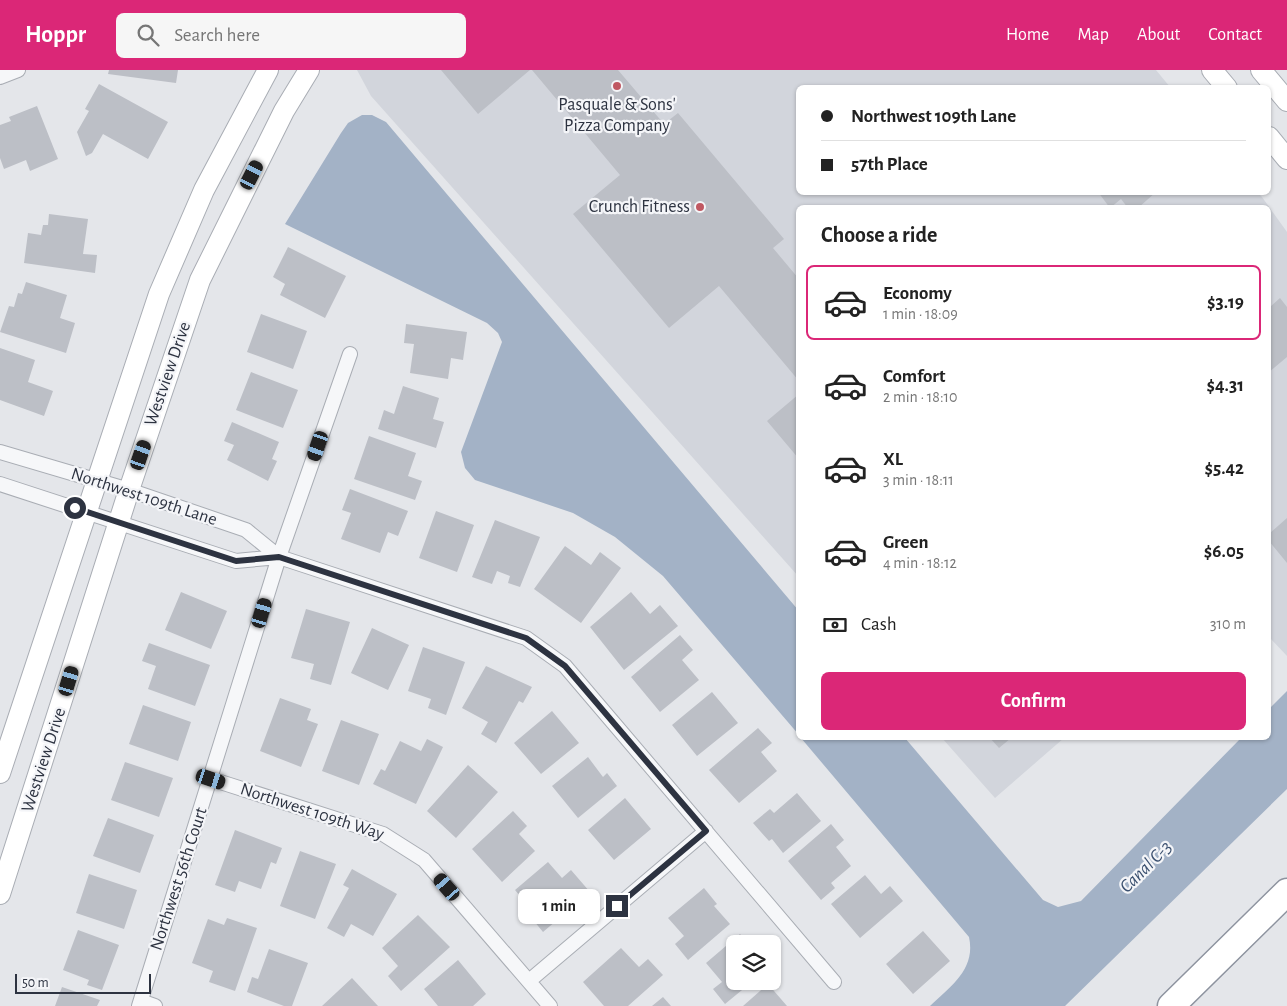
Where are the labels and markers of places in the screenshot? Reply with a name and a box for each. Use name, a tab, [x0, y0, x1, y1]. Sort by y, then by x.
marker: Pasquale & Sons' Pizza Company	[611, 80, 623, 92]
place label: Pasquale & Sons' Pizza Company	[558, 96, 676, 135]
place label: Crunch Fitness	[589, 198, 690, 216]
marker: Crunch Fitness	[694, 201, 706, 213]

